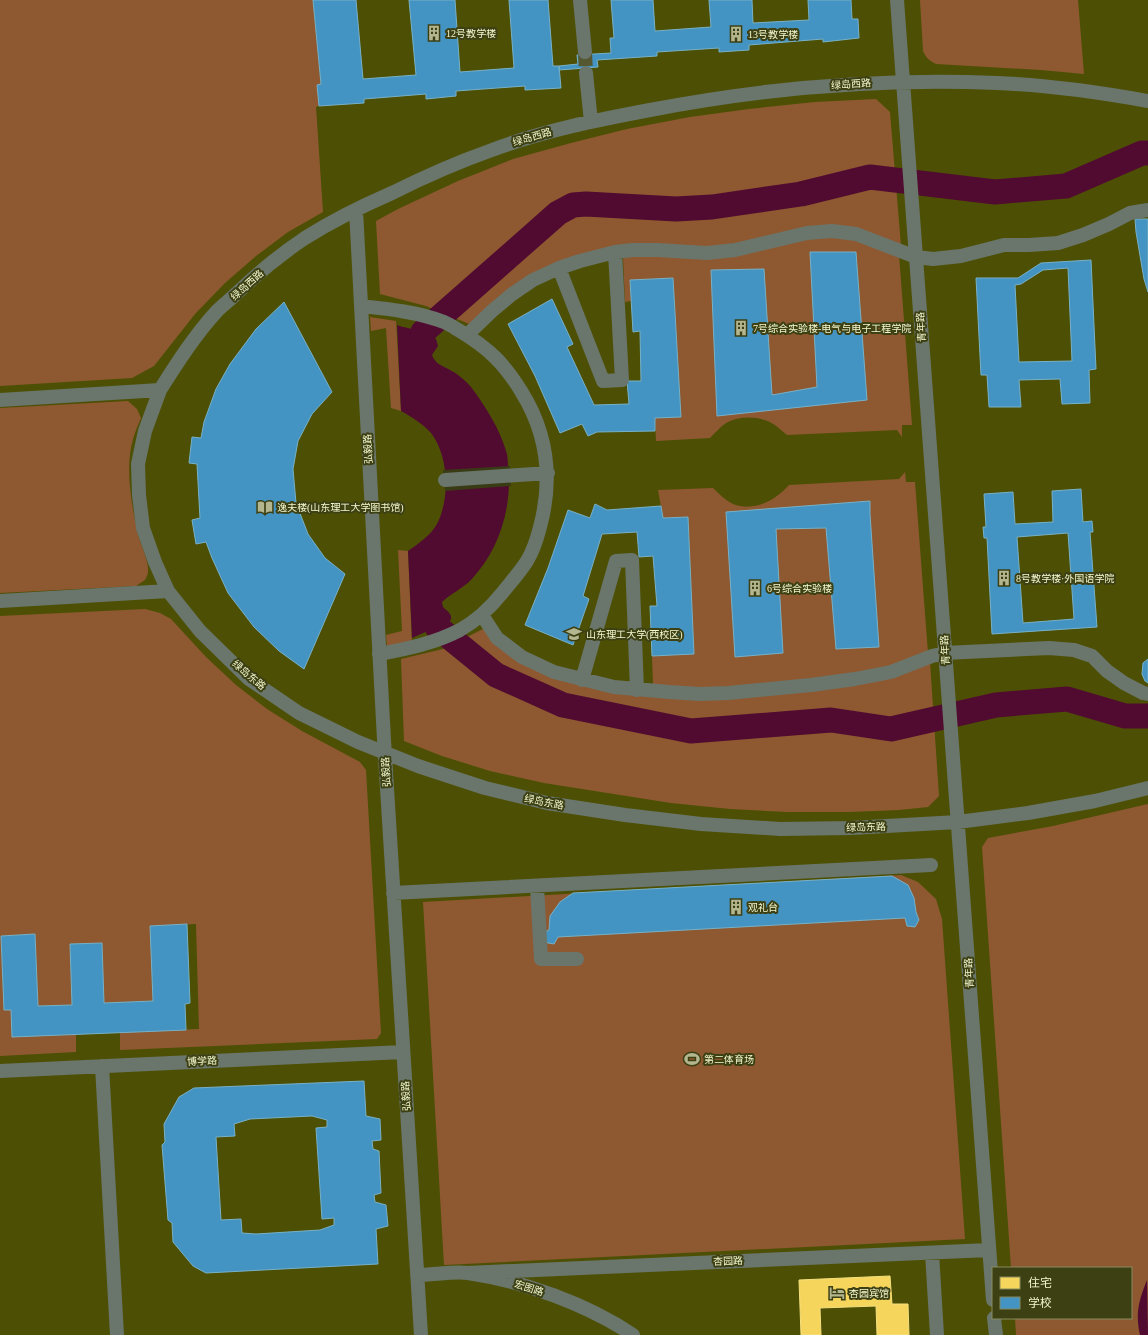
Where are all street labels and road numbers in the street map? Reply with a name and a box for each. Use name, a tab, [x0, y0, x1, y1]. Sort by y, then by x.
street label: 绿岛西路	[831, 77, 871, 91]
street label: 绿岛西路	[511, 126, 553, 148]
street label: 绿岛西路	[228, 268, 266, 302]
street label: 青年路	[914, 312, 928, 342]
street label: 弘毅路	[362, 434, 374, 464]
street label: 青年路	[938, 635, 952, 665]
street label: 绿岛东路	[230, 658, 268, 692]
street label: 弘毅路	[379, 757, 393, 787]
street label: 绿岛东路	[523, 793, 565, 811]
street label: 绿岛东路	[846, 821, 886, 833]
street label: 青年路	[962, 958, 976, 988]
street label: 博学路	[187, 1055, 217, 1067]
street label: 弘毅路	[399, 1081, 413, 1111]
street label: 杏园路	[713, 1255, 743, 1267]
street label: 宏图路	[513, 1278, 545, 1298]

